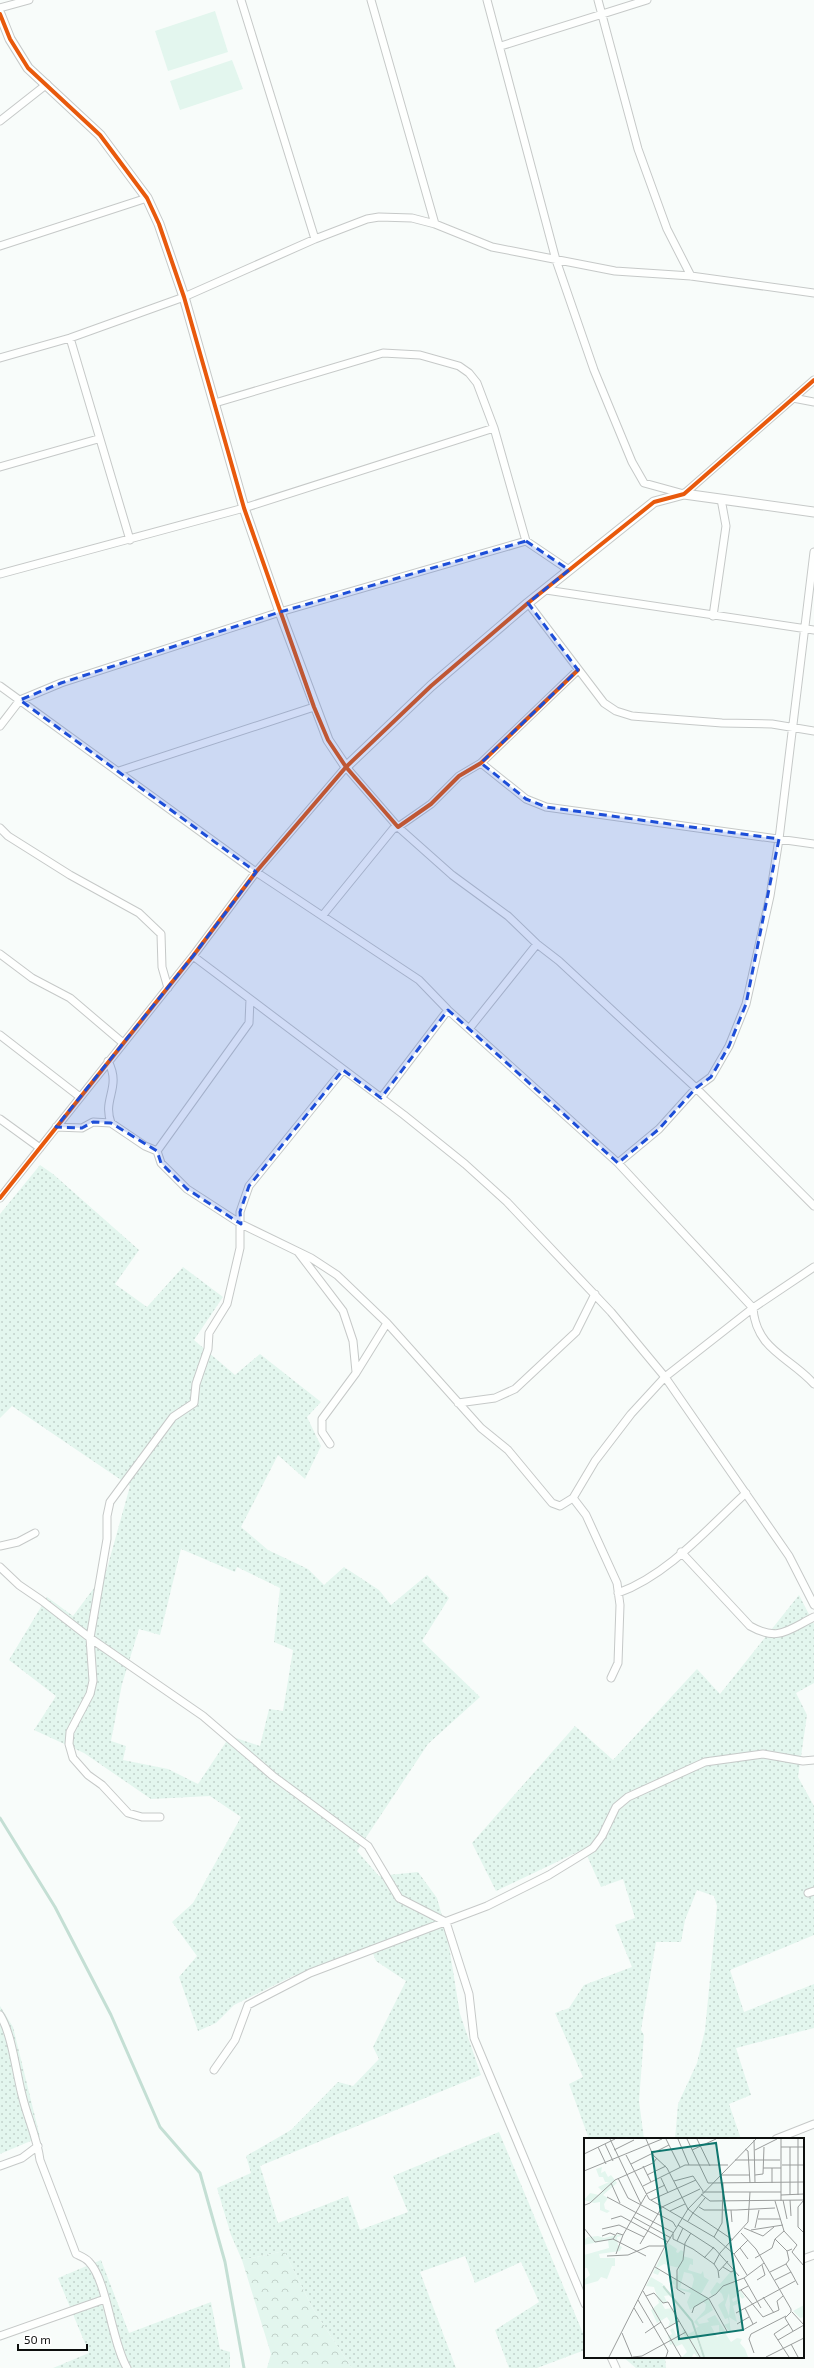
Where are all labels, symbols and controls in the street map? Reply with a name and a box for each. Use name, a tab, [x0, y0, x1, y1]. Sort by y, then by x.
inset map	[584, 2138, 804, 2358]
scale bar	[18, 2326, 87, 2352]
text: 50 m	[24, 2332, 51, 2346]

